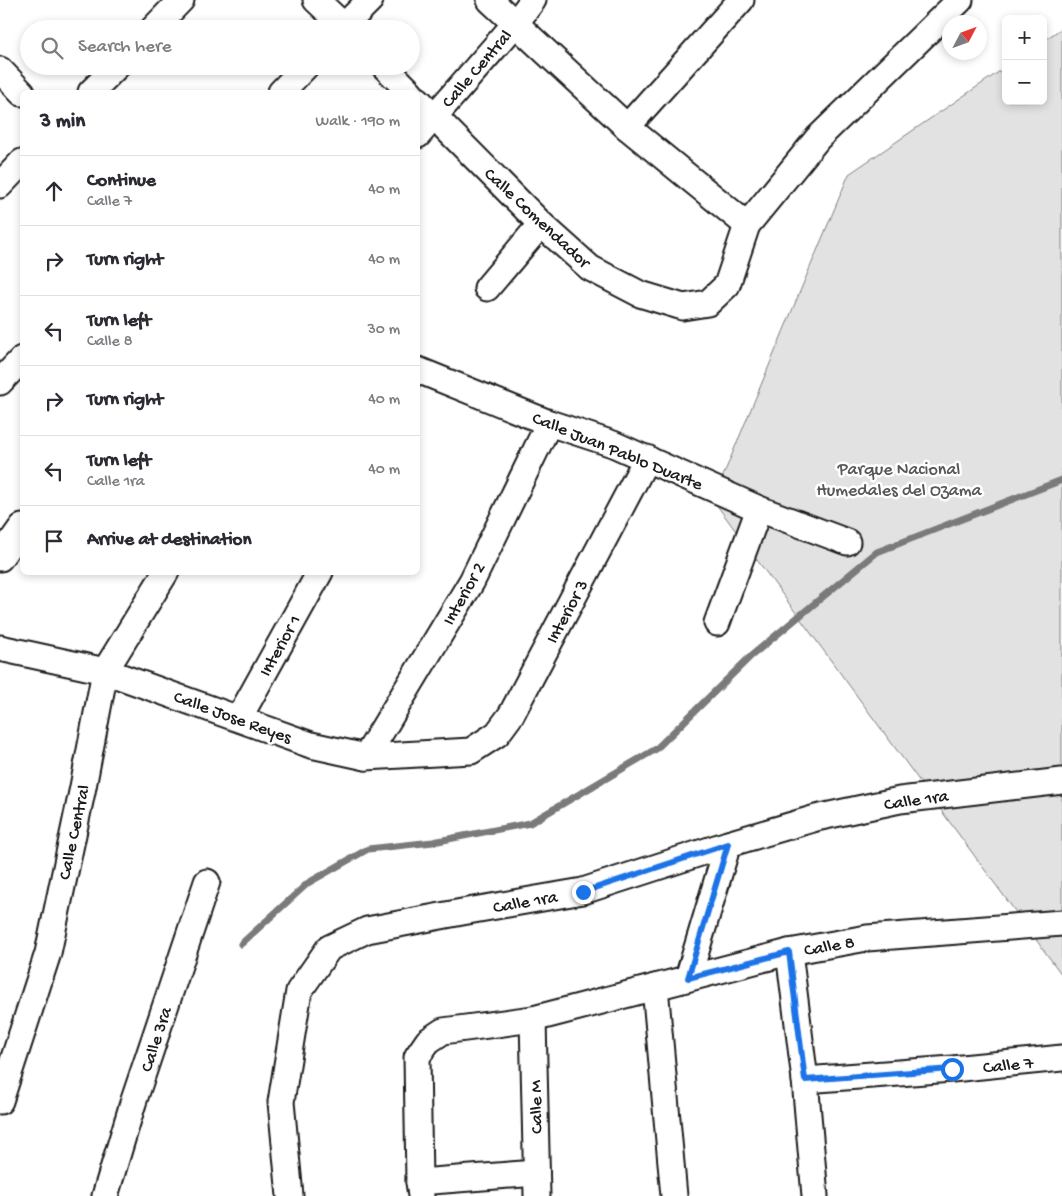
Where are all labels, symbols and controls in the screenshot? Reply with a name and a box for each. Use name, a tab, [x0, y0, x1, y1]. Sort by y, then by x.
north arrow	[942, 15, 987, 60]
map controls	[1002, 15, 1047, 105]
button: +	[1002, 15, 1047, 60]
search box	[20, 20, 420, 75]
street label: Calle Central	[438, 26, 517, 113]
icon: search	[38, 34, 66, 62]
text: Search here	[78, 36, 172, 59]
button: −	[1002, 60, 1047, 105]
text: 3 min	[40, 110, 85, 135]
text: Walk · 190 m	[316, 113, 400, 132]
street label: Calle Comendador	[479, 164, 595, 275]
text: Continue	[87, 170, 156, 193]
icon: ahead	[40, 177, 68, 205]
text: 40 m	[368, 181, 400, 200]
text: Calle 7	[87, 193, 132, 212]
icon: right	[40, 247, 68, 275]
text: Turn right	[87, 249, 163, 272]
text: 40 m	[368, 251, 400, 270]
text: Turn left	[87, 310, 151, 333]
icon: left	[40, 317, 68, 345]
text: 30 m	[367, 321, 400, 340]
text: Calle 8	[87, 333, 132, 352]
icon: right	[40, 387, 68, 415]
text: Turn right	[87, 389, 163, 412]
text: 40 m	[368, 391, 400, 410]
street label: Calle Juan Pablo Duarte	[529, 408, 706, 496]
text: Turn left	[87, 450, 151, 473]
icon: left	[40, 457, 68, 485]
park label: Parque Nacional Humedales del Ozama	[816, 460, 983, 502]
text: 40 m	[368, 461, 400, 480]
text: Calle 1ra	[87, 473, 145, 492]
icon: arrive	[40, 527, 68, 555]
text: Arrive at destination	[87, 529, 251, 552]
street label: Interior 2	[439, 559, 491, 629]
street label: Interior 3	[543, 577, 594, 648]
street label: Interior 1	[256, 612, 307, 681]
street label: Calle Jose Reyes	[170, 687, 295, 750]
street label: Calle Central	[55, 783, 96, 882]
street label: Calle 1ra	[883, 786, 951, 816]
route end	[572, 881, 595, 904]
street label: Calle 1ra	[492, 887, 560, 919]
street label: Calle 8	[802, 933, 857, 962]
street label: Calle 3ra	[137, 1004, 178, 1075]
street label: Calle 7	[982, 1053, 1035, 1080]
route start	[941, 1058, 964, 1081]
street label: Calle M	[527, 1079, 548, 1134]

